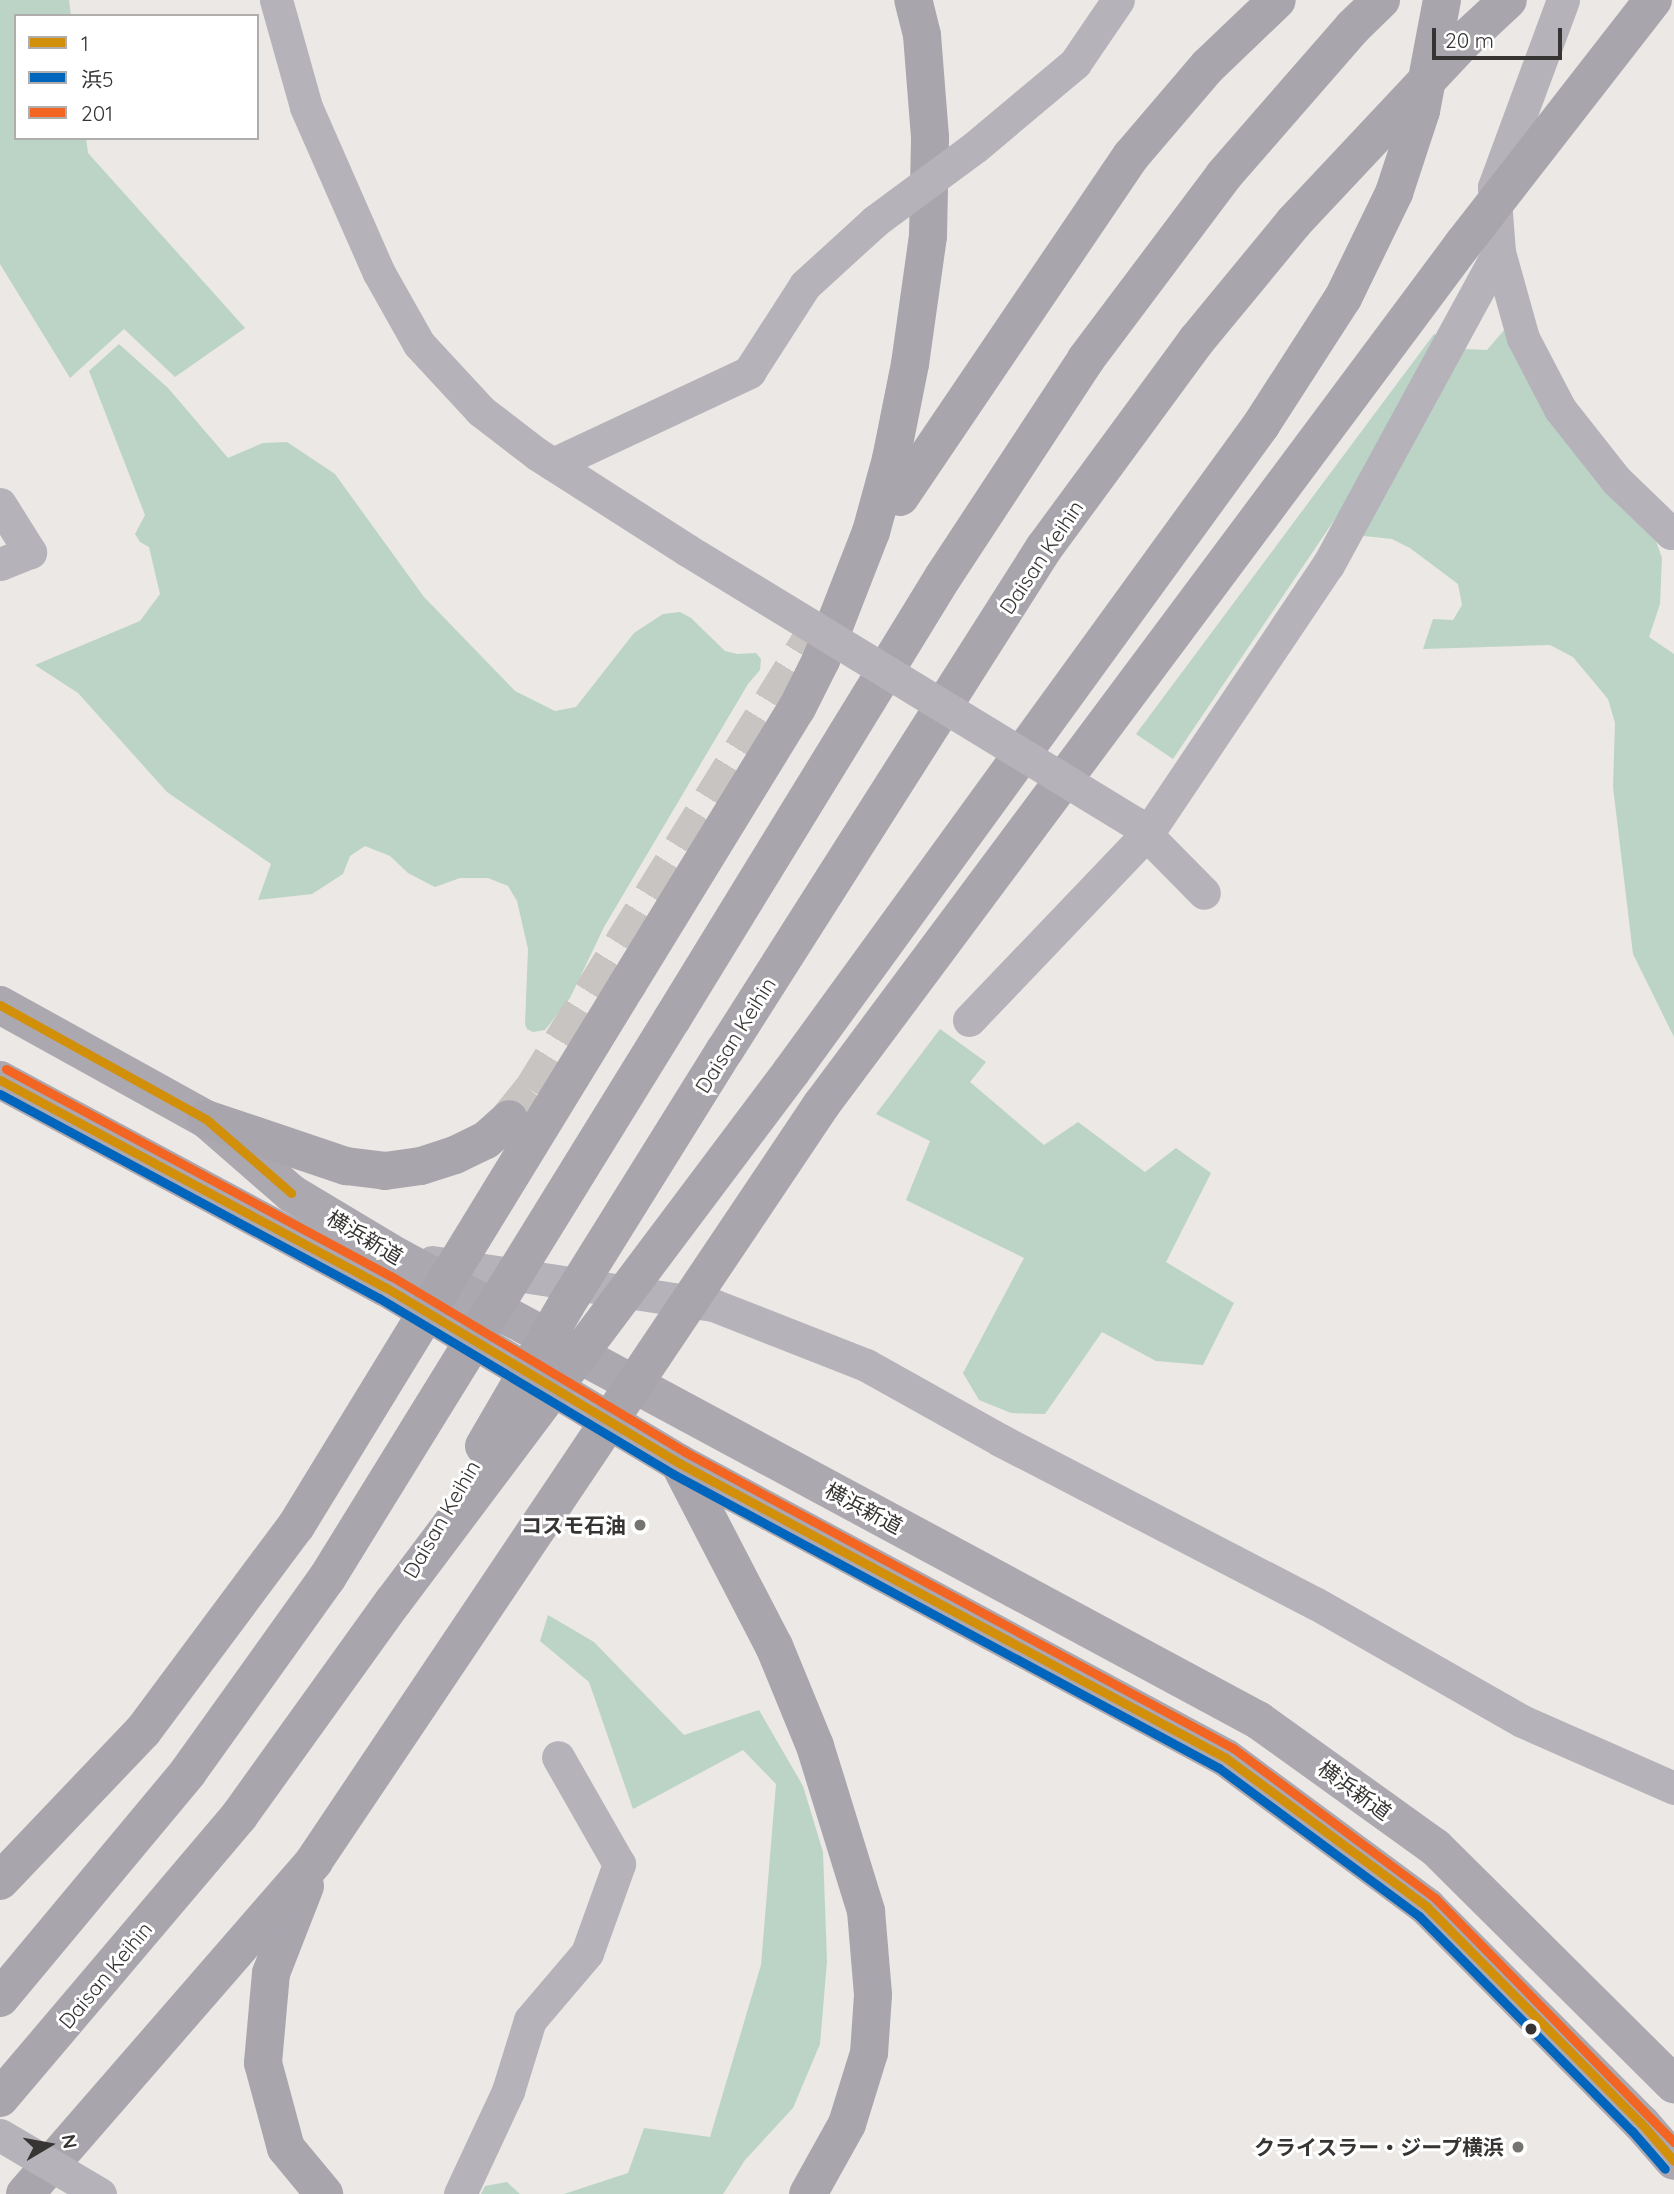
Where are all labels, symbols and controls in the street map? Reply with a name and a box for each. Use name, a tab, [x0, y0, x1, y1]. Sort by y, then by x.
legend	[14, 14, 259, 140]
scale bar	[1436, 14, 1566, 58]
text: 20 m	[1445, 27, 1494, 53]
text: 1	[81, 30, 89, 56]
text: 浜5	[81, 66, 113, 92]
text: 201	[81, 100, 113, 126]
street label: Daisan Keihin	[994, 495, 1088, 619]
street label: Daisan Keihin	[689, 973, 781, 1097]
street label: 横浜新道	[323, 1205, 407, 1269]
street label: Daisan Keihin	[397, 1456, 485, 1582]
street label: 横浜新道	[821, 1477, 907, 1539]
place label: コスモ石油	[521, 1512, 626, 1538]
marker: コスモ石油	[632, 1517, 648, 1533]
street label: 横浜新道	[1314, 1755, 1396, 1825]
street label: Daisan Keihin	[53, 1917, 157, 2033]
unlabelled marker	[1524, 2022, 1538, 2036]
north arrow	[14, 2110, 84, 2180]
text: N	[57, 2132, 83, 2150]
place label: クライスラー・ジープ横浜	[1252, 2134, 1504, 2160]
marker: クライスラー・ジープ横浜	[1510, 2139, 1526, 2155]

